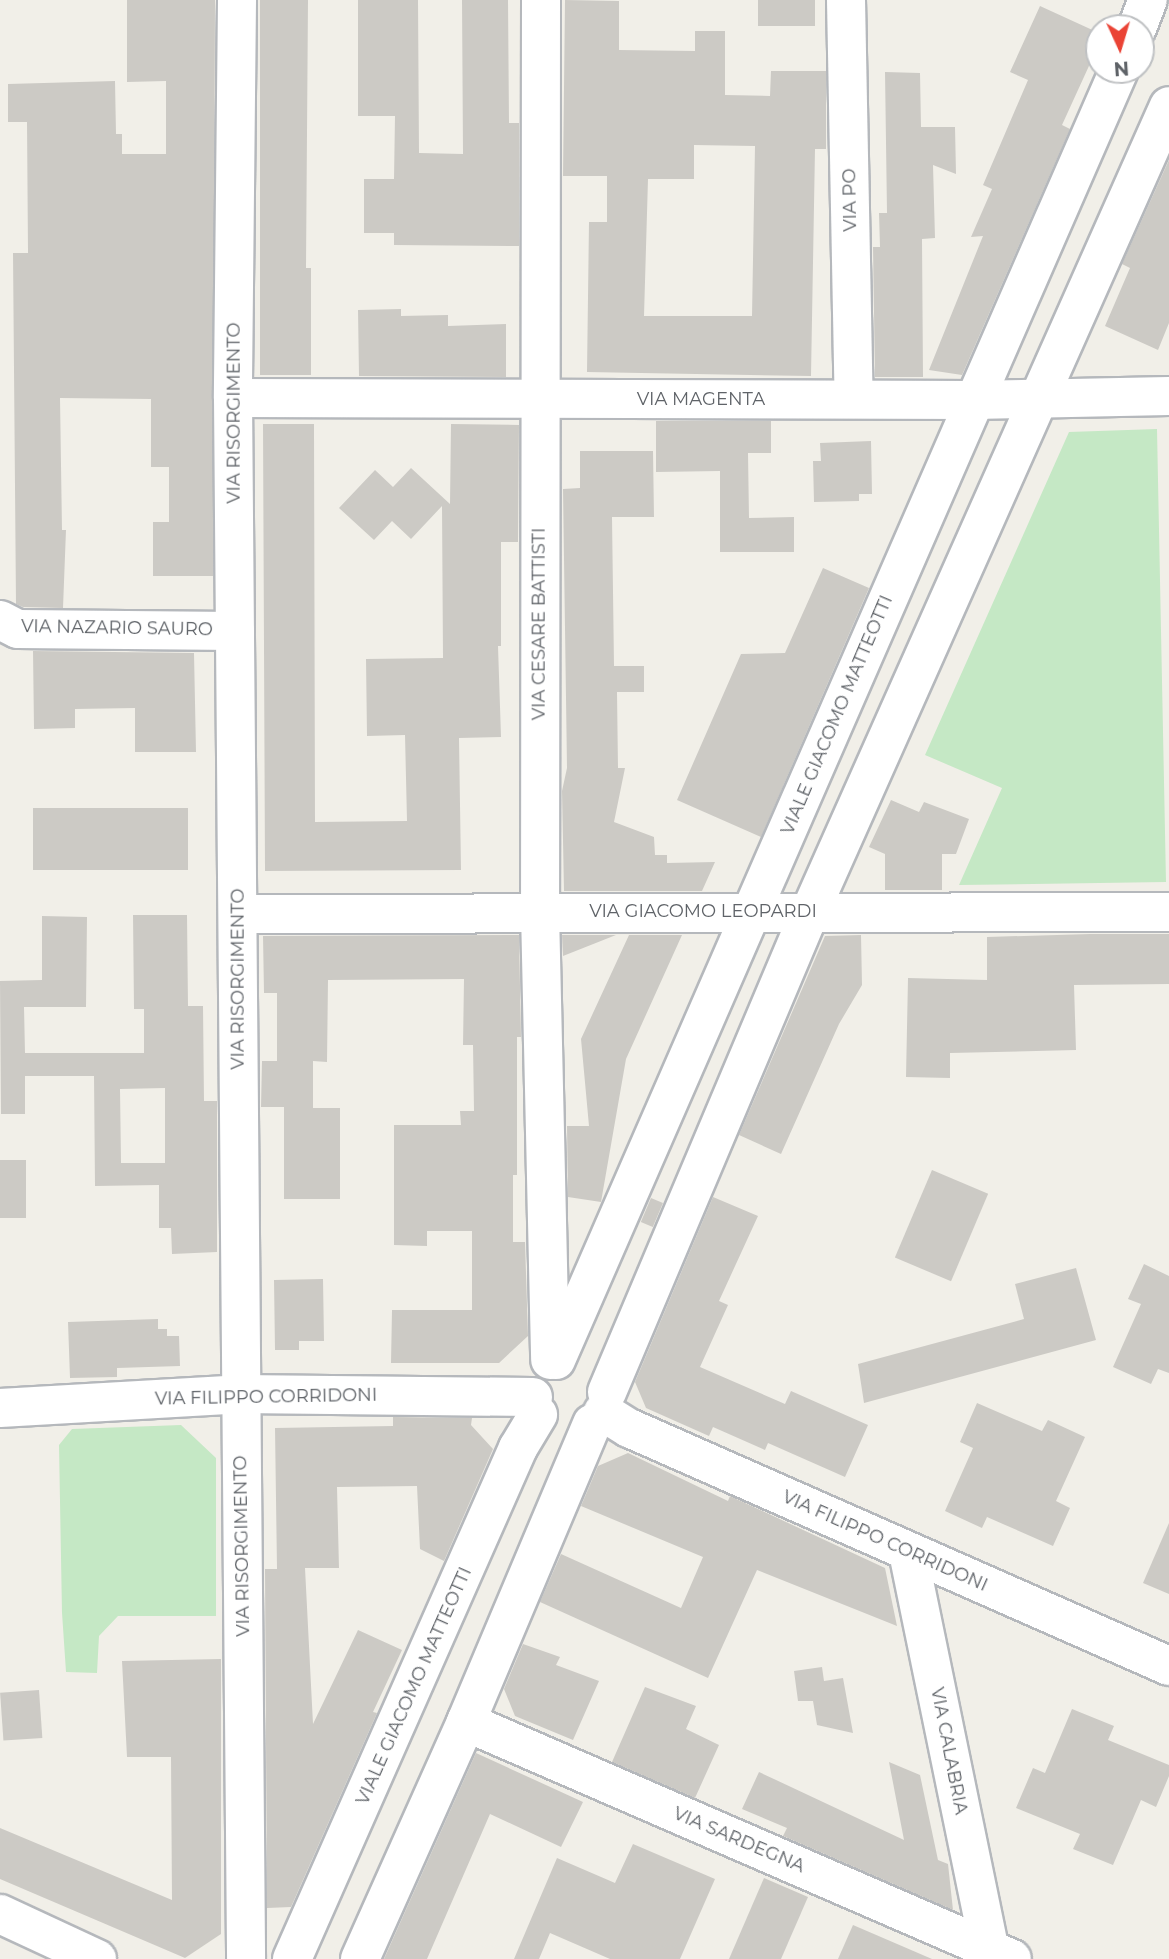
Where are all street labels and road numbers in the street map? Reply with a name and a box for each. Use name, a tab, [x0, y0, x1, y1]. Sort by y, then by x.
street label: VIA PO	[839, 168, 861, 232]
street label: VIA RISORGIMENTO	[223, 322, 245, 504]
street label: VIA MAGENTA	[637, 388, 765, 410]
street label: VIA CESARE BATTISTI	[528, 528, 550, 720]
street label: VIALE GIACOMO MATTEOTTI	[777, 592, 897, 838]
street label: VIA NAZARIO SAURO	[21, 616, 213, 640]
street label: VIA RISORGIMENTO	[227, 888, 249, 1070]
street label: VIA GIACOMO LEOPARDI	[589, 900, 817, 922]
street label: VIA FILIPPO CORRIDONI	[155, 1384, 377, 1410]
street label: VIA RISORGIMENTO	[230, 1455, 254, 1637]
street label: VIA FILIPPO CORRIDONI	[779, 1486, 991, 1596]
street label: VIALE GIACOMO MATTEOTTI	[352, 1564, 476, 1808]
street label: VIA CALABRIA	[926, 1686, 972, 1816]
street label: VIA SARDEGNA	[670, 1803, 808, 1877]

